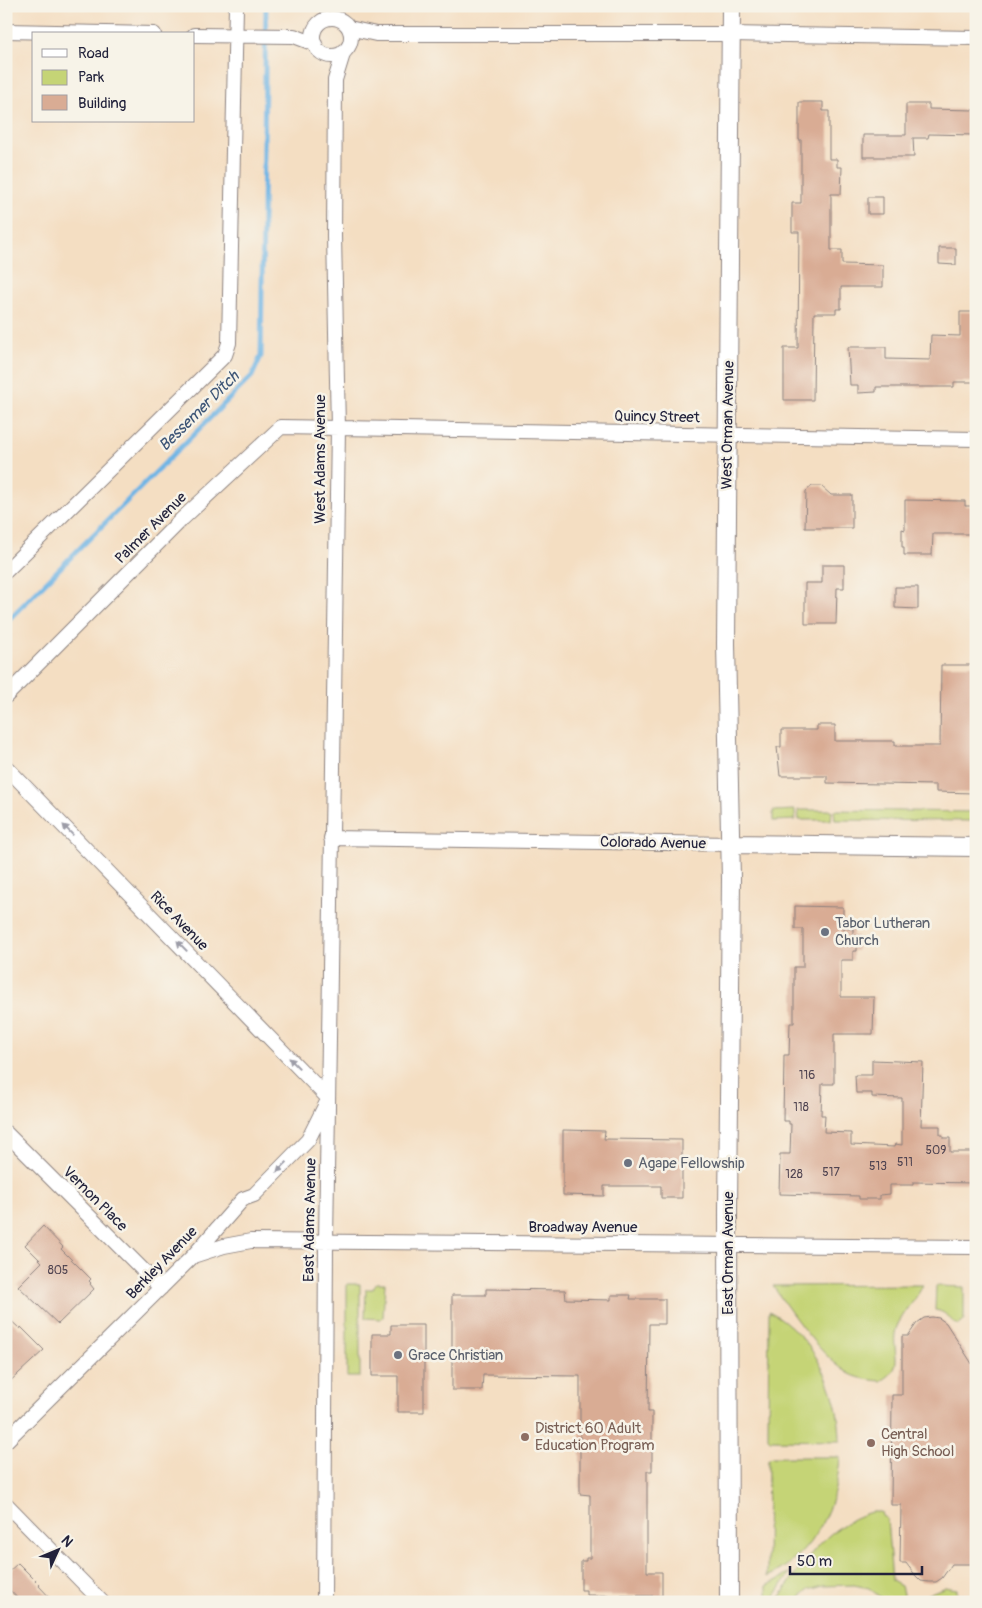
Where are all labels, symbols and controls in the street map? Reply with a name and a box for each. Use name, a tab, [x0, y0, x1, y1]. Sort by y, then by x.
legend	[32, 32, 195, 122]
text: Road	[78, 44, 109, 63]
text: Park	[78, 68, 105, 87]
text: Building	[78, 94, 126, 113]
street label: West Orman Avenue	[717, 360, 739, 490]
water label: Bessemer Ditch	[155, 366, 244, 455]
street label: West Adams Avenue	[311, 394, 330, 524]
street label: Quincy Street	[614, 407, 701, 427]
street label: Palmer Avenue	[111, 488, 191, 568]
one-way arrow	[62, 824, 74, 836]
street label: Colorado Avenue	[600, 833, 707, 853]
street label: Rice Avenue	[146, 887, 213, 955]
place label: Tabor Lutheran Church	[835, 914, 930, 950]
marker: Tabor Lutheran Church	[819, 926, 831, 938]
one-way arrow	[176, 941, 188, 953]
one-way arrow	[289, 1058, 301, 1070]
house number: 116	[799, 1068, 815, 1083]
house number: 118	[793, 1100, 809, 1115]
house number: 509	[926, 1143, 946, 1158]
place label: Agape Fellowship	[638, 1154, 745, 1173]
house number: 511	[897, 1155, 913, 1170]
street label: East Adams Avenue	[299, 1157, 321, 1282]
marker: Agape Fellowship	[622, 1157, 634, 1169]
house number: 513	[869, 1159, 887, 1174]
one-way arrow	[277, 1161, 289, 1173]
street label: Vernon Place	[59, 1163, 132, 1236]
house number: 517	[822, 1165, 840, 1180]
house number: 128	[785, 1167, 803, 1182]
street label: East Orman Avenue	[719, 1191, 738, 1315]
street label: Broadway Avenue	[529, 1218, 638, 1237]
street label: Berkley Avenue	[122, 1222, 202, 1303]
house number: 805	[48, 1263, 68, 1278]
place label: Grace Christian	[408, 1346, 503, 1365]
marker: Grace Christian	[392, 1349, 404, 1361]
place label: District 60 Adult Education Program	[535, 1419, 655, 1455]
place label: Central High School	[881, 1425, 954, 1461]
marker: District 60 Adult Education Program	[519, 1431, 531, 1443]
marker: Central High School	[865, 1437, 877, 1449]
north arrow	[32, 1526, 82, 1576]
text: N	[58, 1532, 76, 1551]
scale bar	[790, 1543, 922, 1575]
text: 50 m	[797, 1552, 832, 1571]

